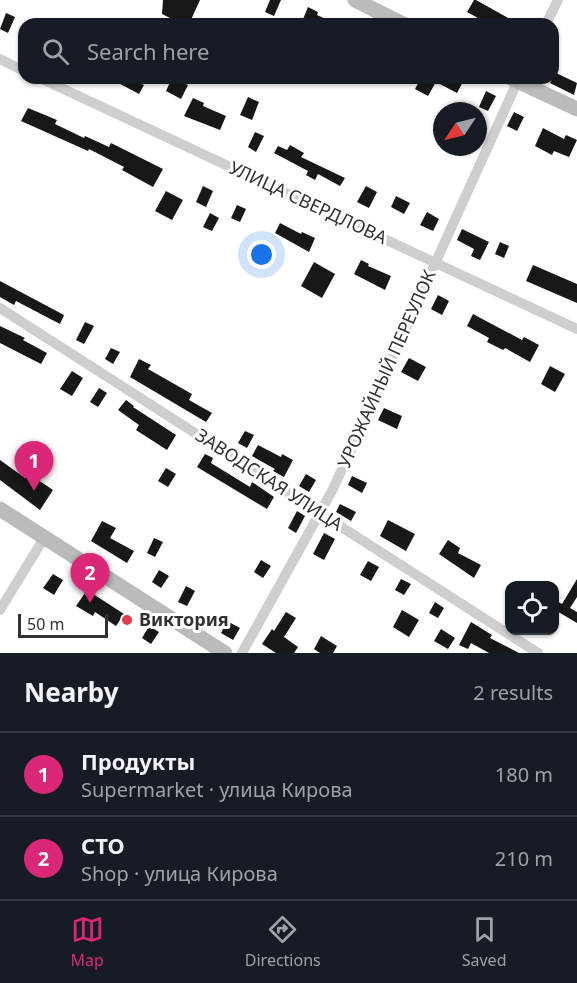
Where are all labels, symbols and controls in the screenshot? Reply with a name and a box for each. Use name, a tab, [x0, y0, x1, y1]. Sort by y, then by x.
search box	[18, 18, 559, 84]
icon: search	[39, 35, 72, 68]
text: Search here	[87, 36, 209, 66]
north arrow	[433, 102, 487, 156]
street label: УЛИЦА СВЕРДЛОВА	[226, 155, 392, 249]
your location	[247, 240, 276, 269]
street label: УРОЖАЙНЫЙ ПЕРЕУЛОК	[331, 265, 441, 472]
street label: ЗАВОДСКАЯ УЛИЦА	[191, 423, 348, 536]
pin: 1	[15, 442, 54, 491]
pin: 2	[70, 554, 110, 603]
map controls	[505, 581, 559, 635]
button: locate	[505, 581, 559, 635]
place label: Виктория	[139, 607, 229, 631]
scale bar	[18, 611, 108, 638]
text: 50 m	[27, 613, 64, 635]
marker: Виктория	[120, 613, 134, 627]
text: Nearby	[24, 674, 119, 710]
text: 2 results	[473, 679, 553, 706]
text: Продукты	[81, 746, 195, 776]
text: 1	[38, 761, 49, 788]
text: 180 m	[495, 761, 553, 788]
text: Supermarket · улица Кирова	[81, 776, 353, 803]
text: СТО	[81, 830, 125, 860]
text: 2	[38, 845, 49, 872]
text: 210 m	[495, 845, 553, 872]
text: Shop · улица Кирова	[81, 860, 278, 887]
tab: Map	[70, 913, 104, 971]
tab: Directions	[245, 913, 321, 971]
tab: Saved	[462, 913, 506, 971]

